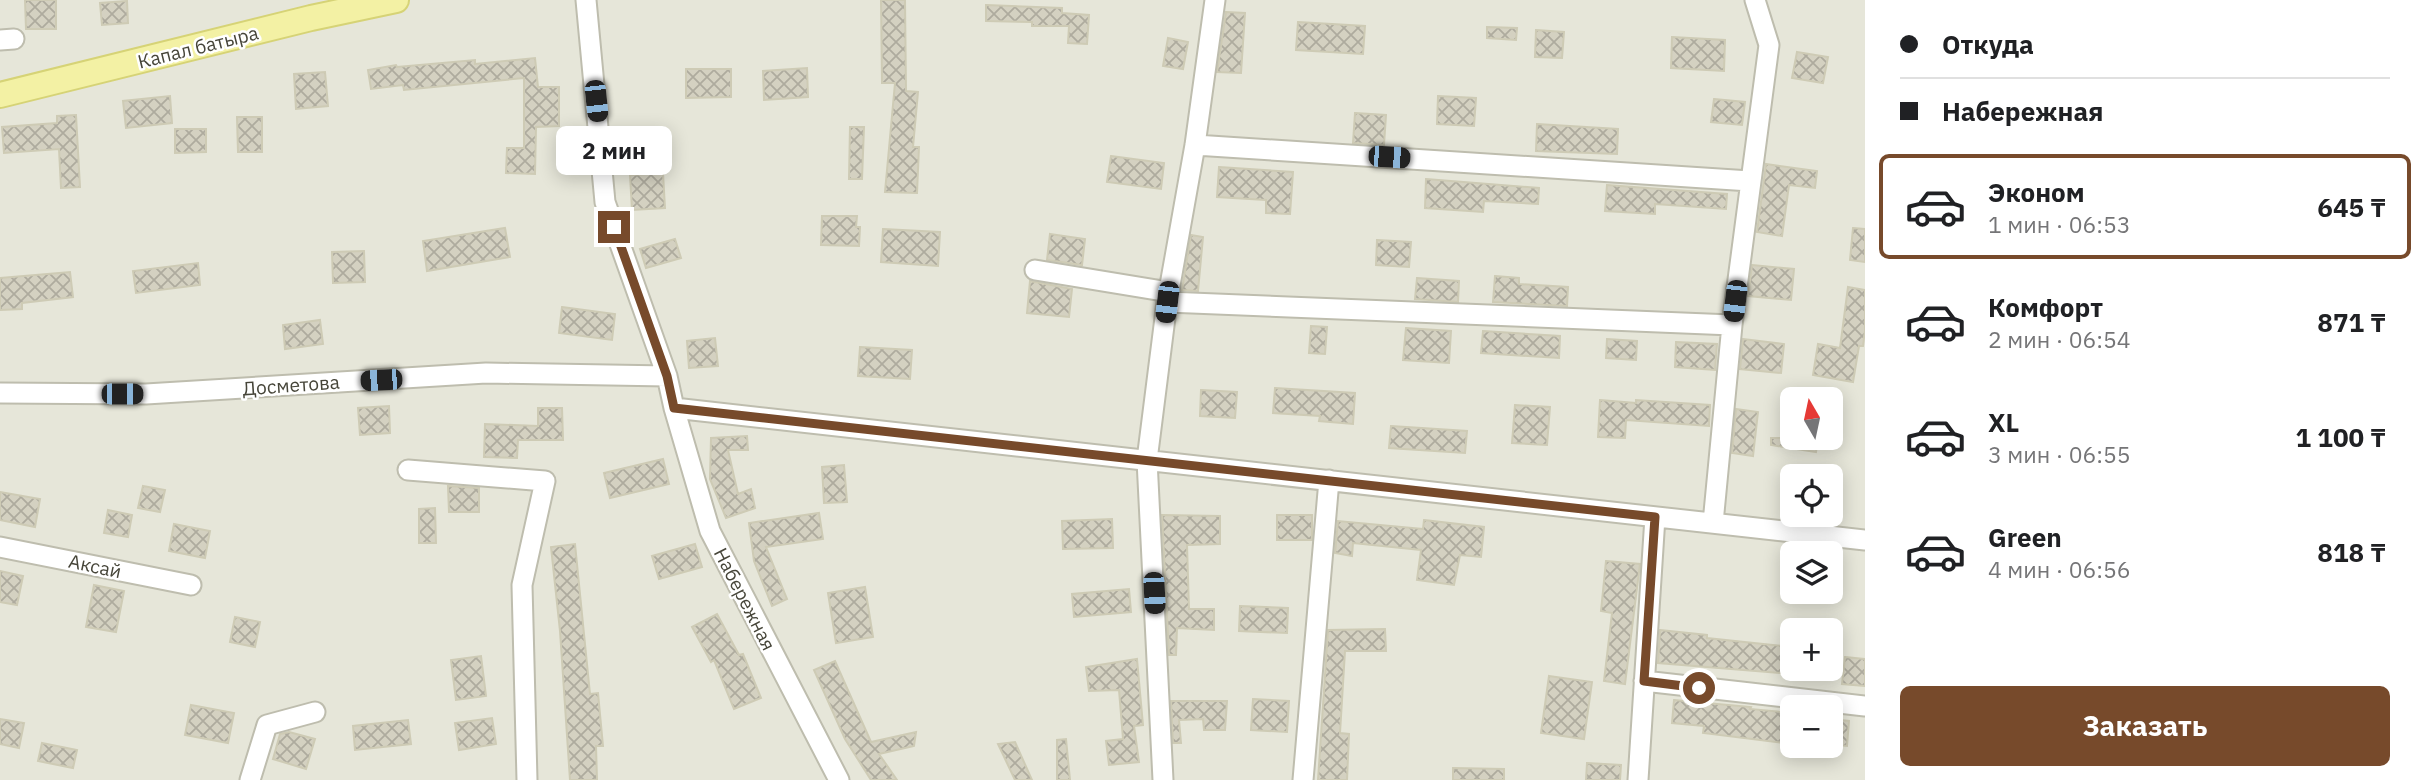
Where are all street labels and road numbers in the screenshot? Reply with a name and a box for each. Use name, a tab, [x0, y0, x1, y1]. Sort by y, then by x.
street label: Капал батыра	[135, 20, 261, 74]
street label: Досметова	[242, 370, 340, 400]
street label: Набережная	[709, 544, 781, 654]
street label: Аксай	[66, 549, 124, 583]

